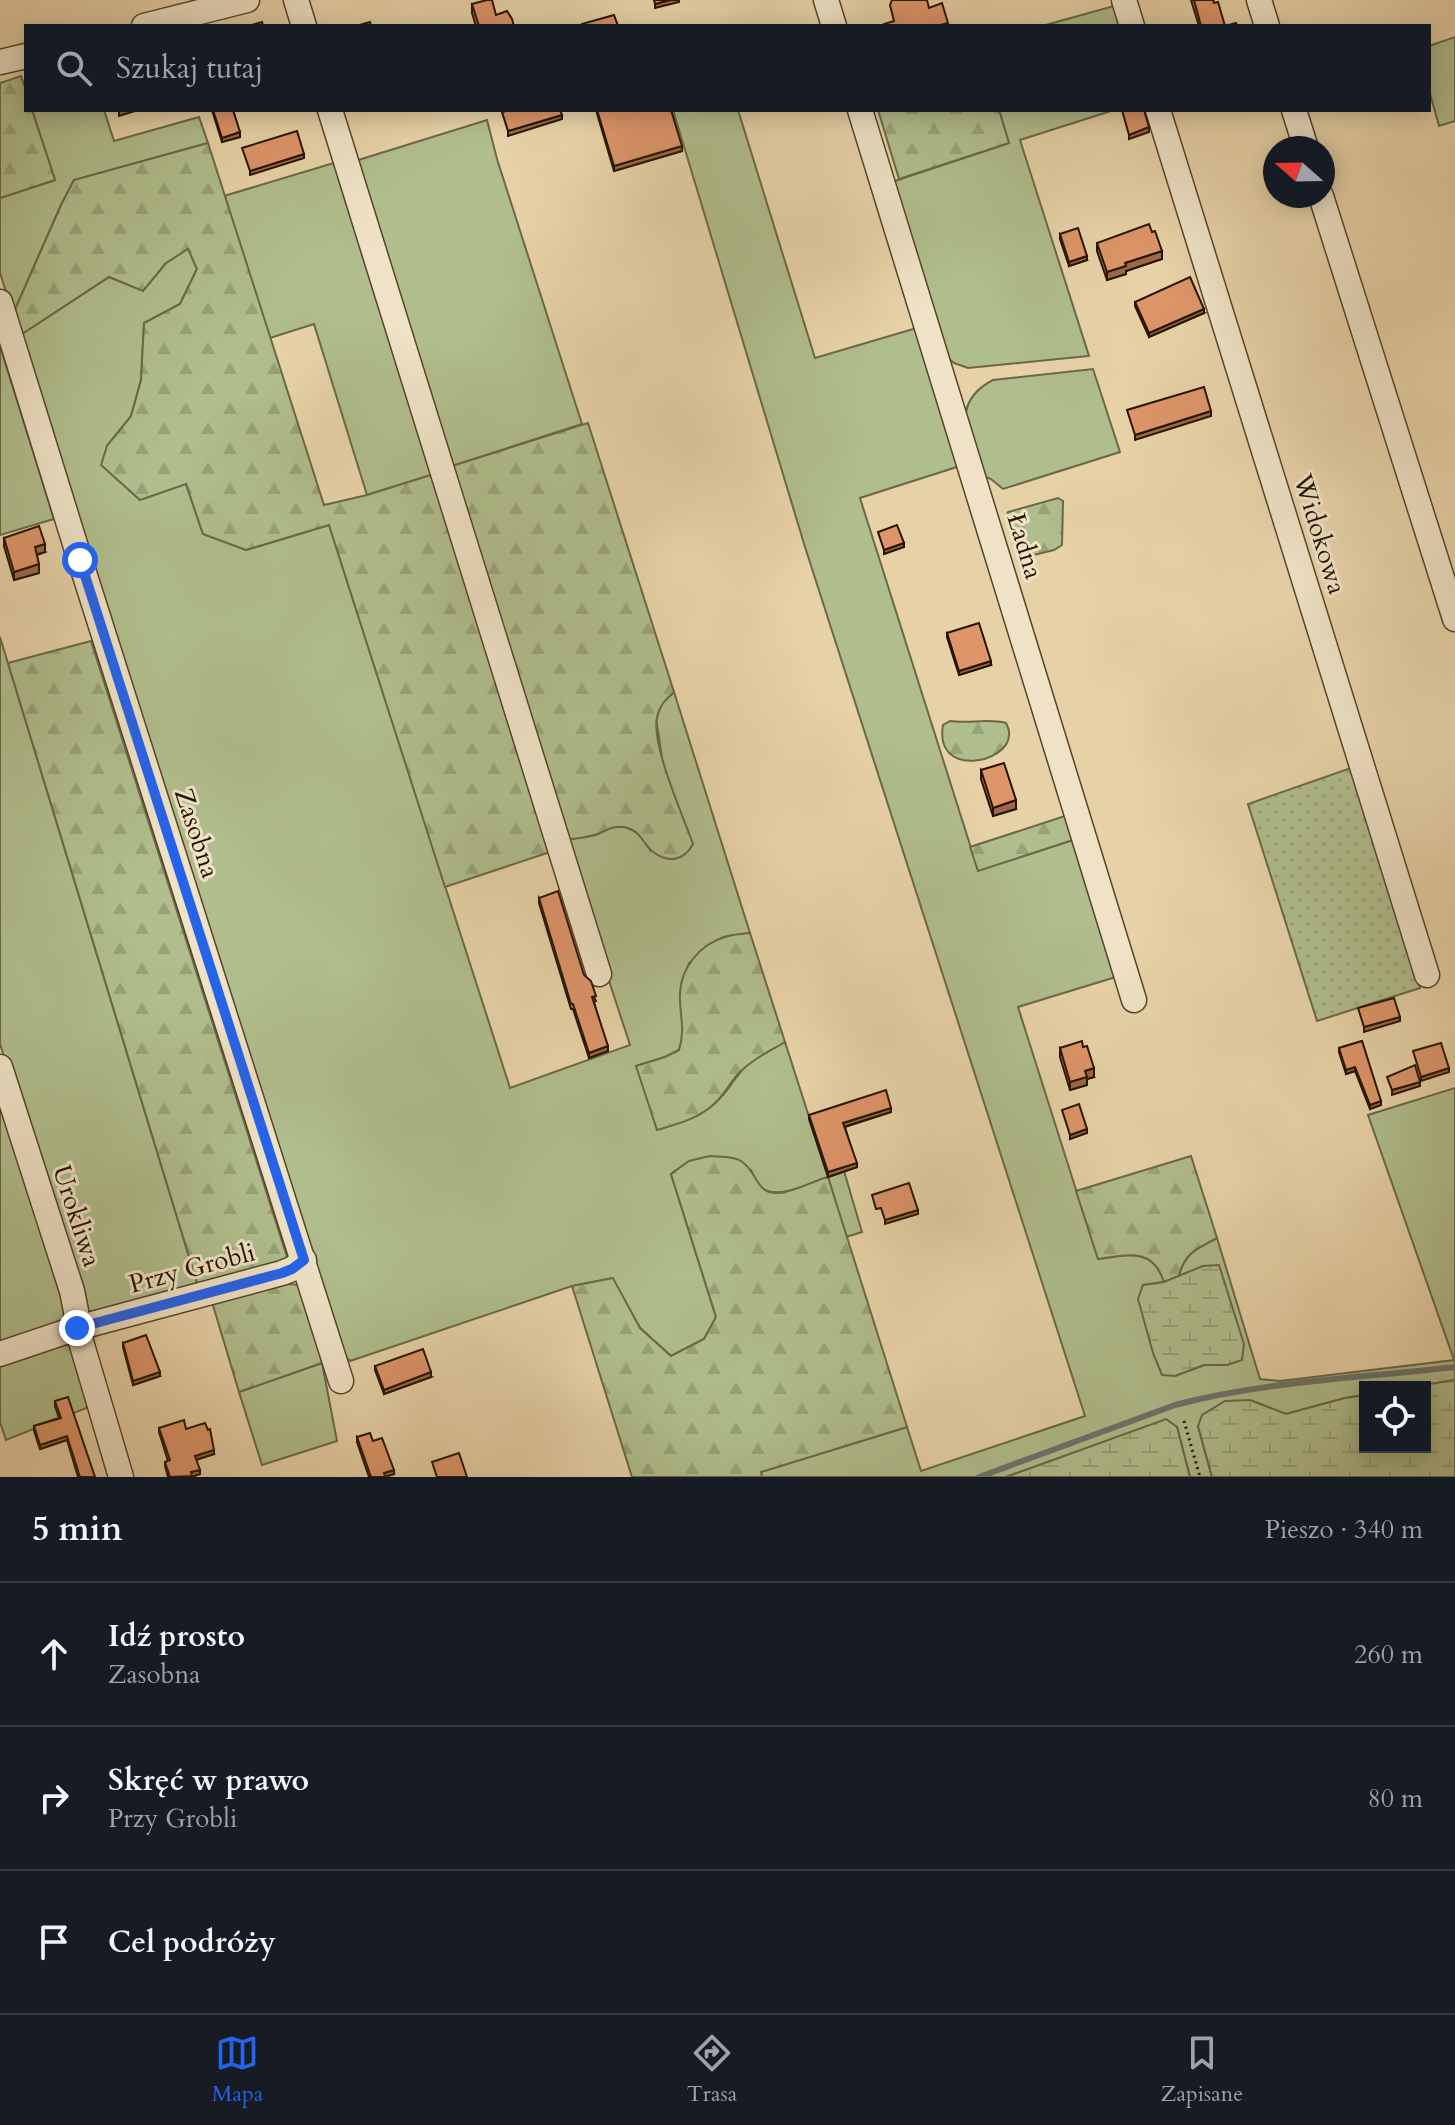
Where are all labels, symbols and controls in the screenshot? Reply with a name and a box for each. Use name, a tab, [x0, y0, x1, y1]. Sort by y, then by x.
search box	[24, 24, 1431, 112]
icon: search	[52, 46, 96, 90]
text: Szukaj tutaj	[116, 48, 263, 89]
north arrow	[1263, 136, 1335, 208]
street label: Widokowa	[1285, 469, 1355, 598]
street label: Ładna	[998, 509, 1052, 583]
route start	[62, 542, 98, 578]
street label: Zasobna	[166, 784, 228, 882]
street label: Urokliwa	[44, 1161, 110, 1271]
street label: Przy Grobli	[125, 1234, 259, 1302]
route end	[59, 1310, 95, 1346]
map controls	[1359, 1381, 1431, 1453]
button: locate	[1359, 1381, 1431, 1453]
text: 5 min	[32, 1506, 123, 1552]
text: Pieszo · 340 m	[1265, 1512, 1423, 1547]
text: Idź prosto	[108, 1616, 245, 1657]
icon: ahead	[32, 1632, 76, 1676]
text: 260 m	[1354, 1637, 1423, 1672]
text: Zasobna	[108, 1657, 201, 1692]
text: Skręć w prawo	[108, 1760, 309, 1801]
icon: right	[32, 1776, 76, 1820]
text: 80 m	[1367, 1781, 1423, 1816]
text: Przy Grobli	[108, 1801, 237, 1836]
icon: arrive	[32, 1920, 76, 1964]
text: Cel podróży	[108, 1922, 276, 1963]
tab: Mapa	[212, 2031, 263, 2109]
tab: Trasa	[687, 2031, 737, 2109]
tab: Zapisane	[1161, 2031, 1243, 2109]

